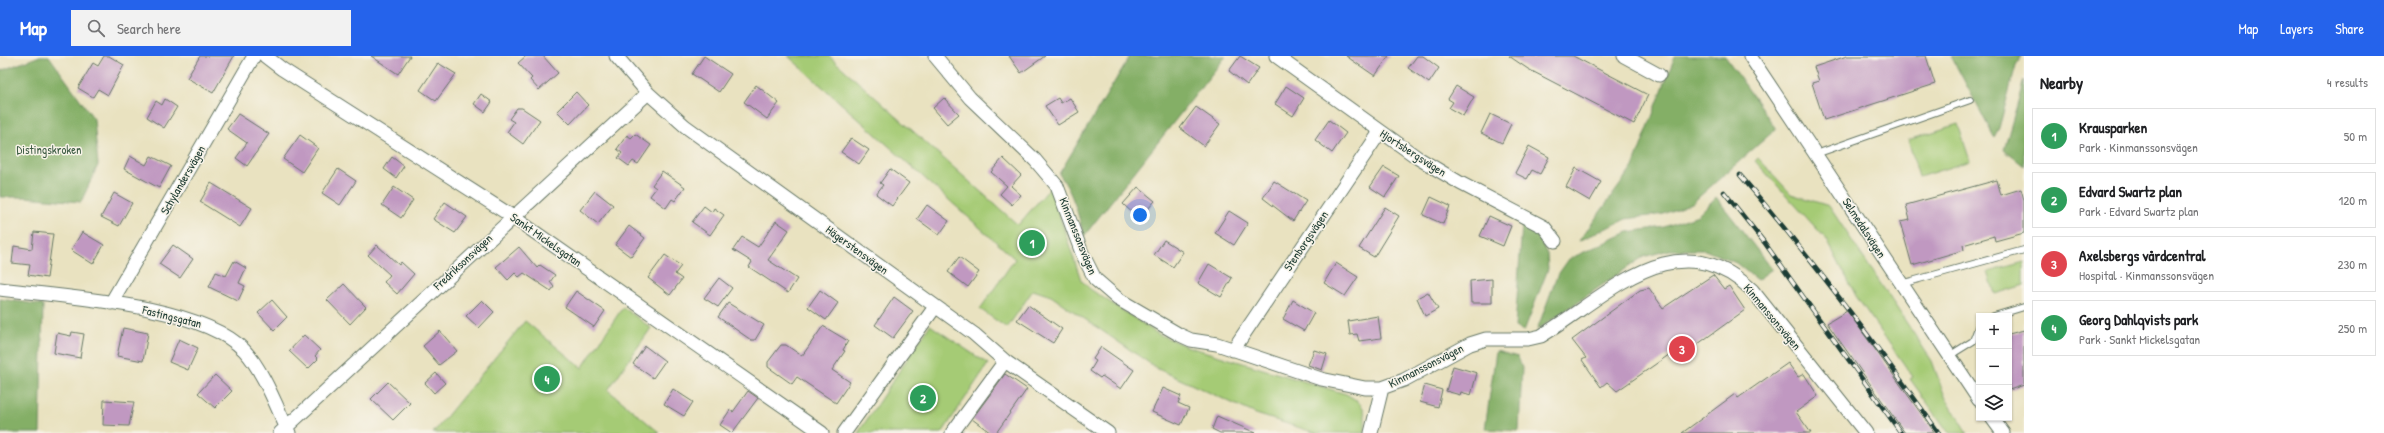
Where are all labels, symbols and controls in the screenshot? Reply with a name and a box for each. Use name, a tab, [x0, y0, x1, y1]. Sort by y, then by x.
search box	[71, 10, 351, 46]
text: Map	[20, 15, 47, 41]
icon: search	[85, 17, 107, 39]
text: Search here	[117, 18, 181, 39]
text: Map	[2238, 19, 2258, 38]
text: Layers	[2280, 19, 2313, 38]
text: Share	[2335, 19, 2364, 38]
text: Nearby	[2040, 71, 2083, 94]
text: 4 results	[2327, 73, 2368, 91]
text: Krausparken	[2079, 117, 2147, 138]
street label: Hjortsbergsvägen	[1377, 125, 1450, 180]
text: 1	[2052, 127, 2056, 145]
text: 50 m	[2344, 127, 2367, 145]
text: Park · Kinmanssonsvägen	[2079, 138, 2198, 156]
park label: Distingskroken	[17, 141, 81, 158]
street label: Schylandersvägen	[156, 142, 209, 217]
text: Edvard Swartz plan	[2079, 181, 2182, 202]
text: 2	[2051, 191, 2057, 209]
text: 120 m	[2339, 191, 2367, 209]
street label: Selmedalsvägen	[1839, 194, 1890, 261]
street label: Kinmanssonsvägen	[1055, 195, 1102, 277]
text: Park · Edvard Swartz plan	[2079, 202, 2199, 220]
your location	[1130, 205, 1150, 225]
street label: Stenborgsvägen	[1279, 207, 1332, 274]
street label: Sankt Mickelsgatan	[507, 209, 586, 271]
street label: Hägerstensvägen	[822, 221, 892, 278]
pin: 1	[1019, 228, 1045, 258]
street label: Fredriksonsvägen	[429, 230, 496, 294]
text: Axelsbergs vårdcentral	[2079, 245, 2205, 266]
text: 3	[2051, 255, 2057, 273]
text: 230 m	[2337, 255, 2367, 273]
text: Hospital · Kinmanssonsvägen	[2079, 266, 2214, 284]
street label: Kinmanssonsvägen	[1740, 280, 1805, 353]
street label: Fastingsgatan	[140, 301, 203, 332]
text: Georg Dahlqvists park	[2079, 309, 2198, 330]
map controls	[1976, 313, 2012, 421]
button: +	[1976, 313, 2012, 349]
text: 4	[2052, 319, 2056, 337]
text: 250 m	[2338, 319, 2367, 337]
text: Park · Sankt Mickelsgatan	[2079, 330, 2200, 348]
pin: 3	[1669, 334, 1695, 364]
street label: Kinmanssonsvägen	[1385, 339, 1466, 392]
button: −	[1976, 349, 2012, 385]
pin: 4	[534, 364, 560, 394]
pin: 2	[910, 383, 936, 413]
button: layers	[1976, 385, 2012, 421]

